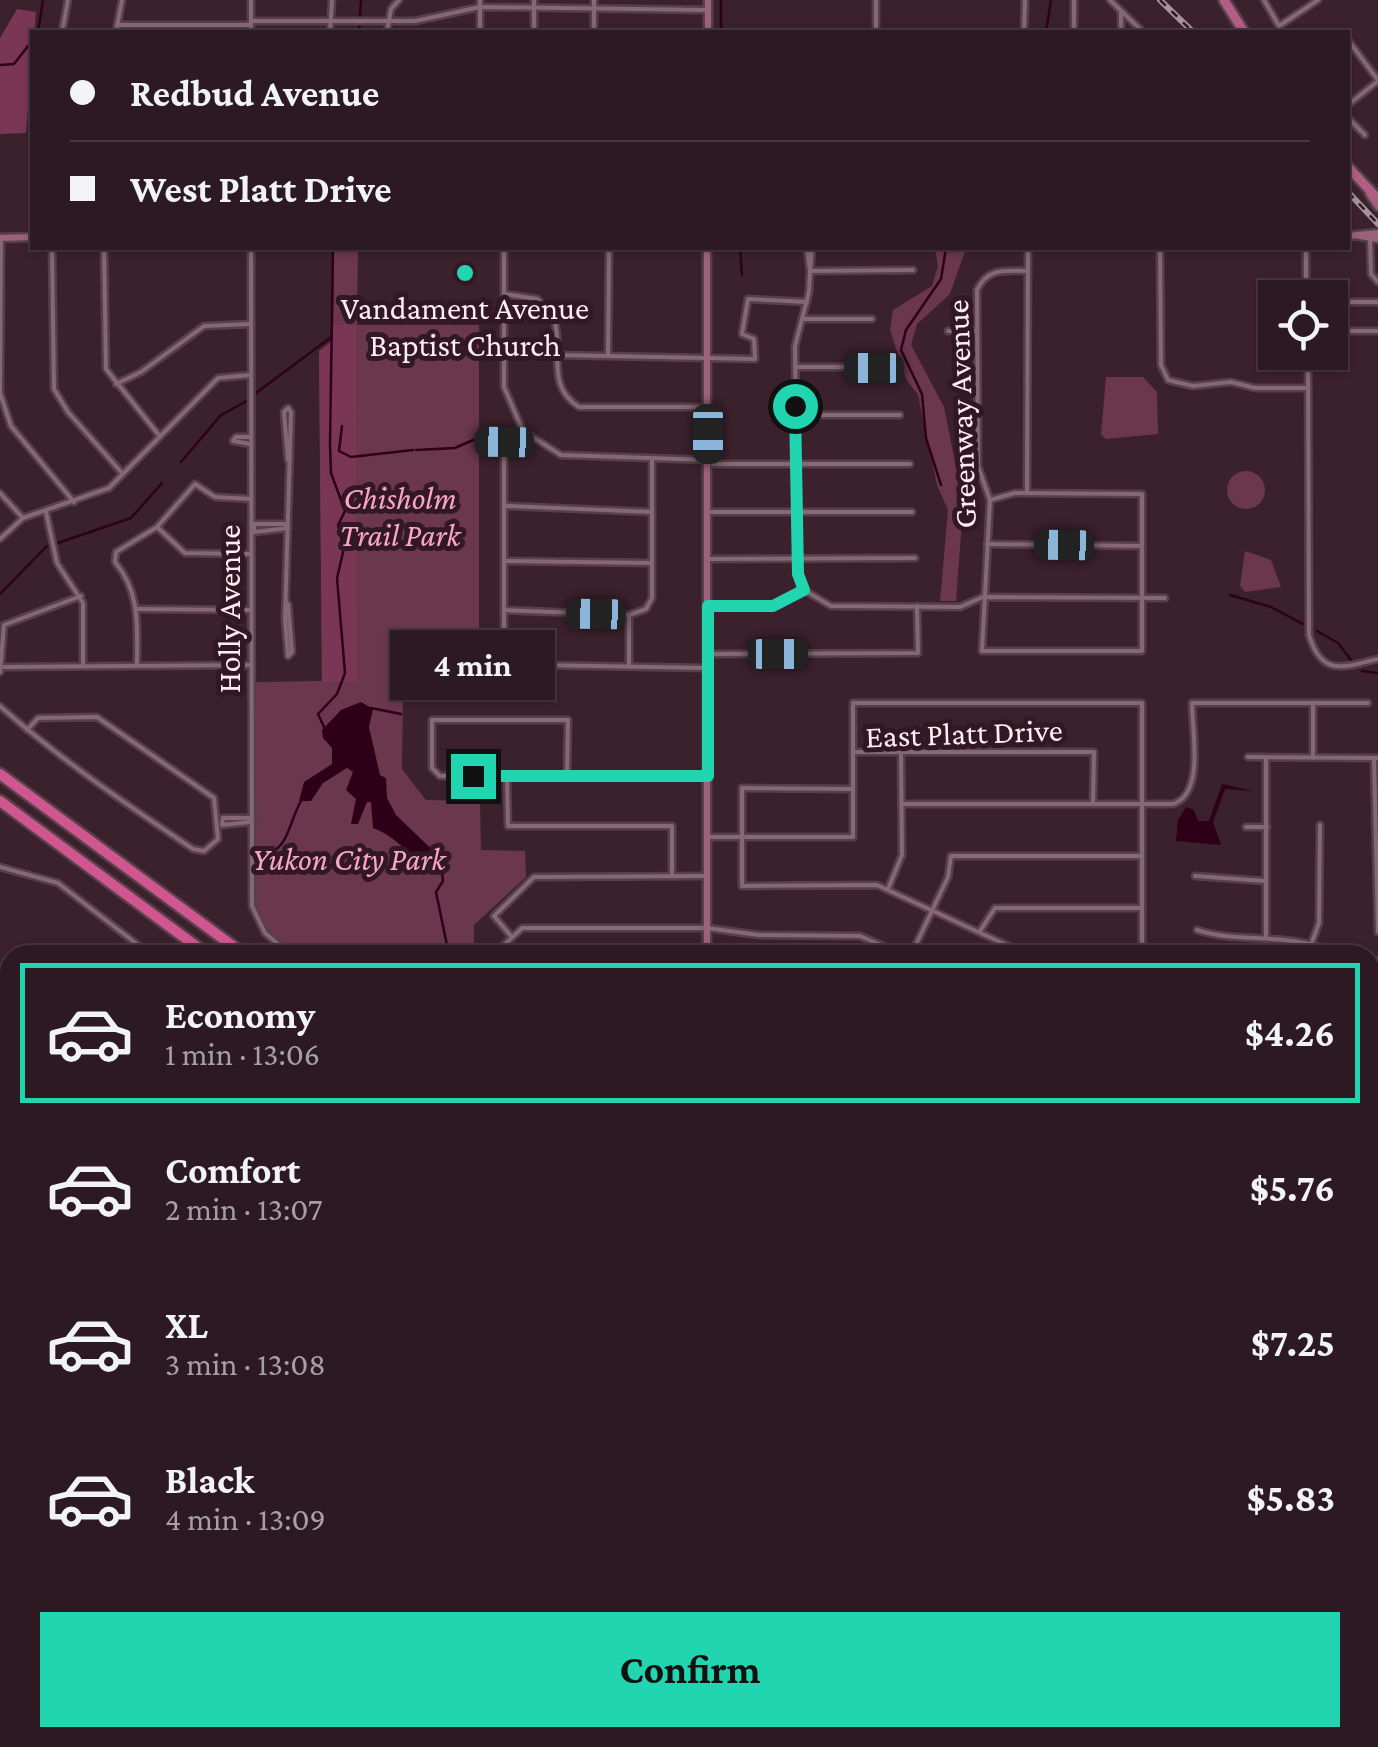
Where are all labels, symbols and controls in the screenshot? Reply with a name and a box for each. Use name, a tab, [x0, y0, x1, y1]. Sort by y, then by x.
text: Redbud Avenue	[130, 72, 379, 114]
text: West Platt Drive	[130, 168, 392, 210]
marker: Vandament Avenue Baptist Church	[454, 262, 476, 284]
map controls	[1258, 280, 1348, 370]
button: locate	[1258, 280, 1348, 370]
place label: Vandament Avenue Baptist Church	[341, 290, 589, 363]
street label: Greenway Avenue	[939, 299, 983, 529]
car	[844, 353, 904, 383]
route start	[773, 384, 818, 429]
car	[693, 404, 723, 464]
car	[474, 426, 534, 458]
park label: Chisholm Trail Park	[340, 480, 462, 553]
street label: Holly Avenue	[211, 525, 247, 693]
car	[1034, 529, 1094, 561]
car	[566, 598, 626, 630]
callout: 4 min	[390, 631, 556, 701]
car	[748, 639, 808, 669]
text: 4 min	[433, 647, 512, 683]
street label: East Platt Drive	[865, 712, 1063, 754]
route end	[451, 754, 496, 799]
park label: Yukon City Park	[253, 841, 447, 877]
icon: car	[45, 988, 135, 1078]
text: Economy	[165, 994, 315, 1036]
text: $4.26	[1245, 1012, 1335, 1054]
text: 1 min · 13:06	[165, 1036, 320, 1072]
icon: car	[45, 1143, 135, 1233]
text: Comfort	[165, 1149, 301, 1191]
text: $5.76	[1250, 1167, 1335, 1209]
text: 2 min · 13:07	[165, 1191, 322, 1227]
icon: car	[45, 1298, 135, 1388]
text: XL	[165, 1304, 208, 1346]
text: $7.25	[1251, 1322, 1335, 1364]
text: 3 min · 13:08	[165, 1346, 326, 1382]
icon: car	[45, 1453, 135, 1543]
text: Black	[165, 1459, 254, 1501]
text: $5.83	[1247, 1477, 1335, 1519]
text: 4 min · 13:09	[165, 1501, 326, 1537]
button: Confirm	[40, 1612, 1340, 1727]

